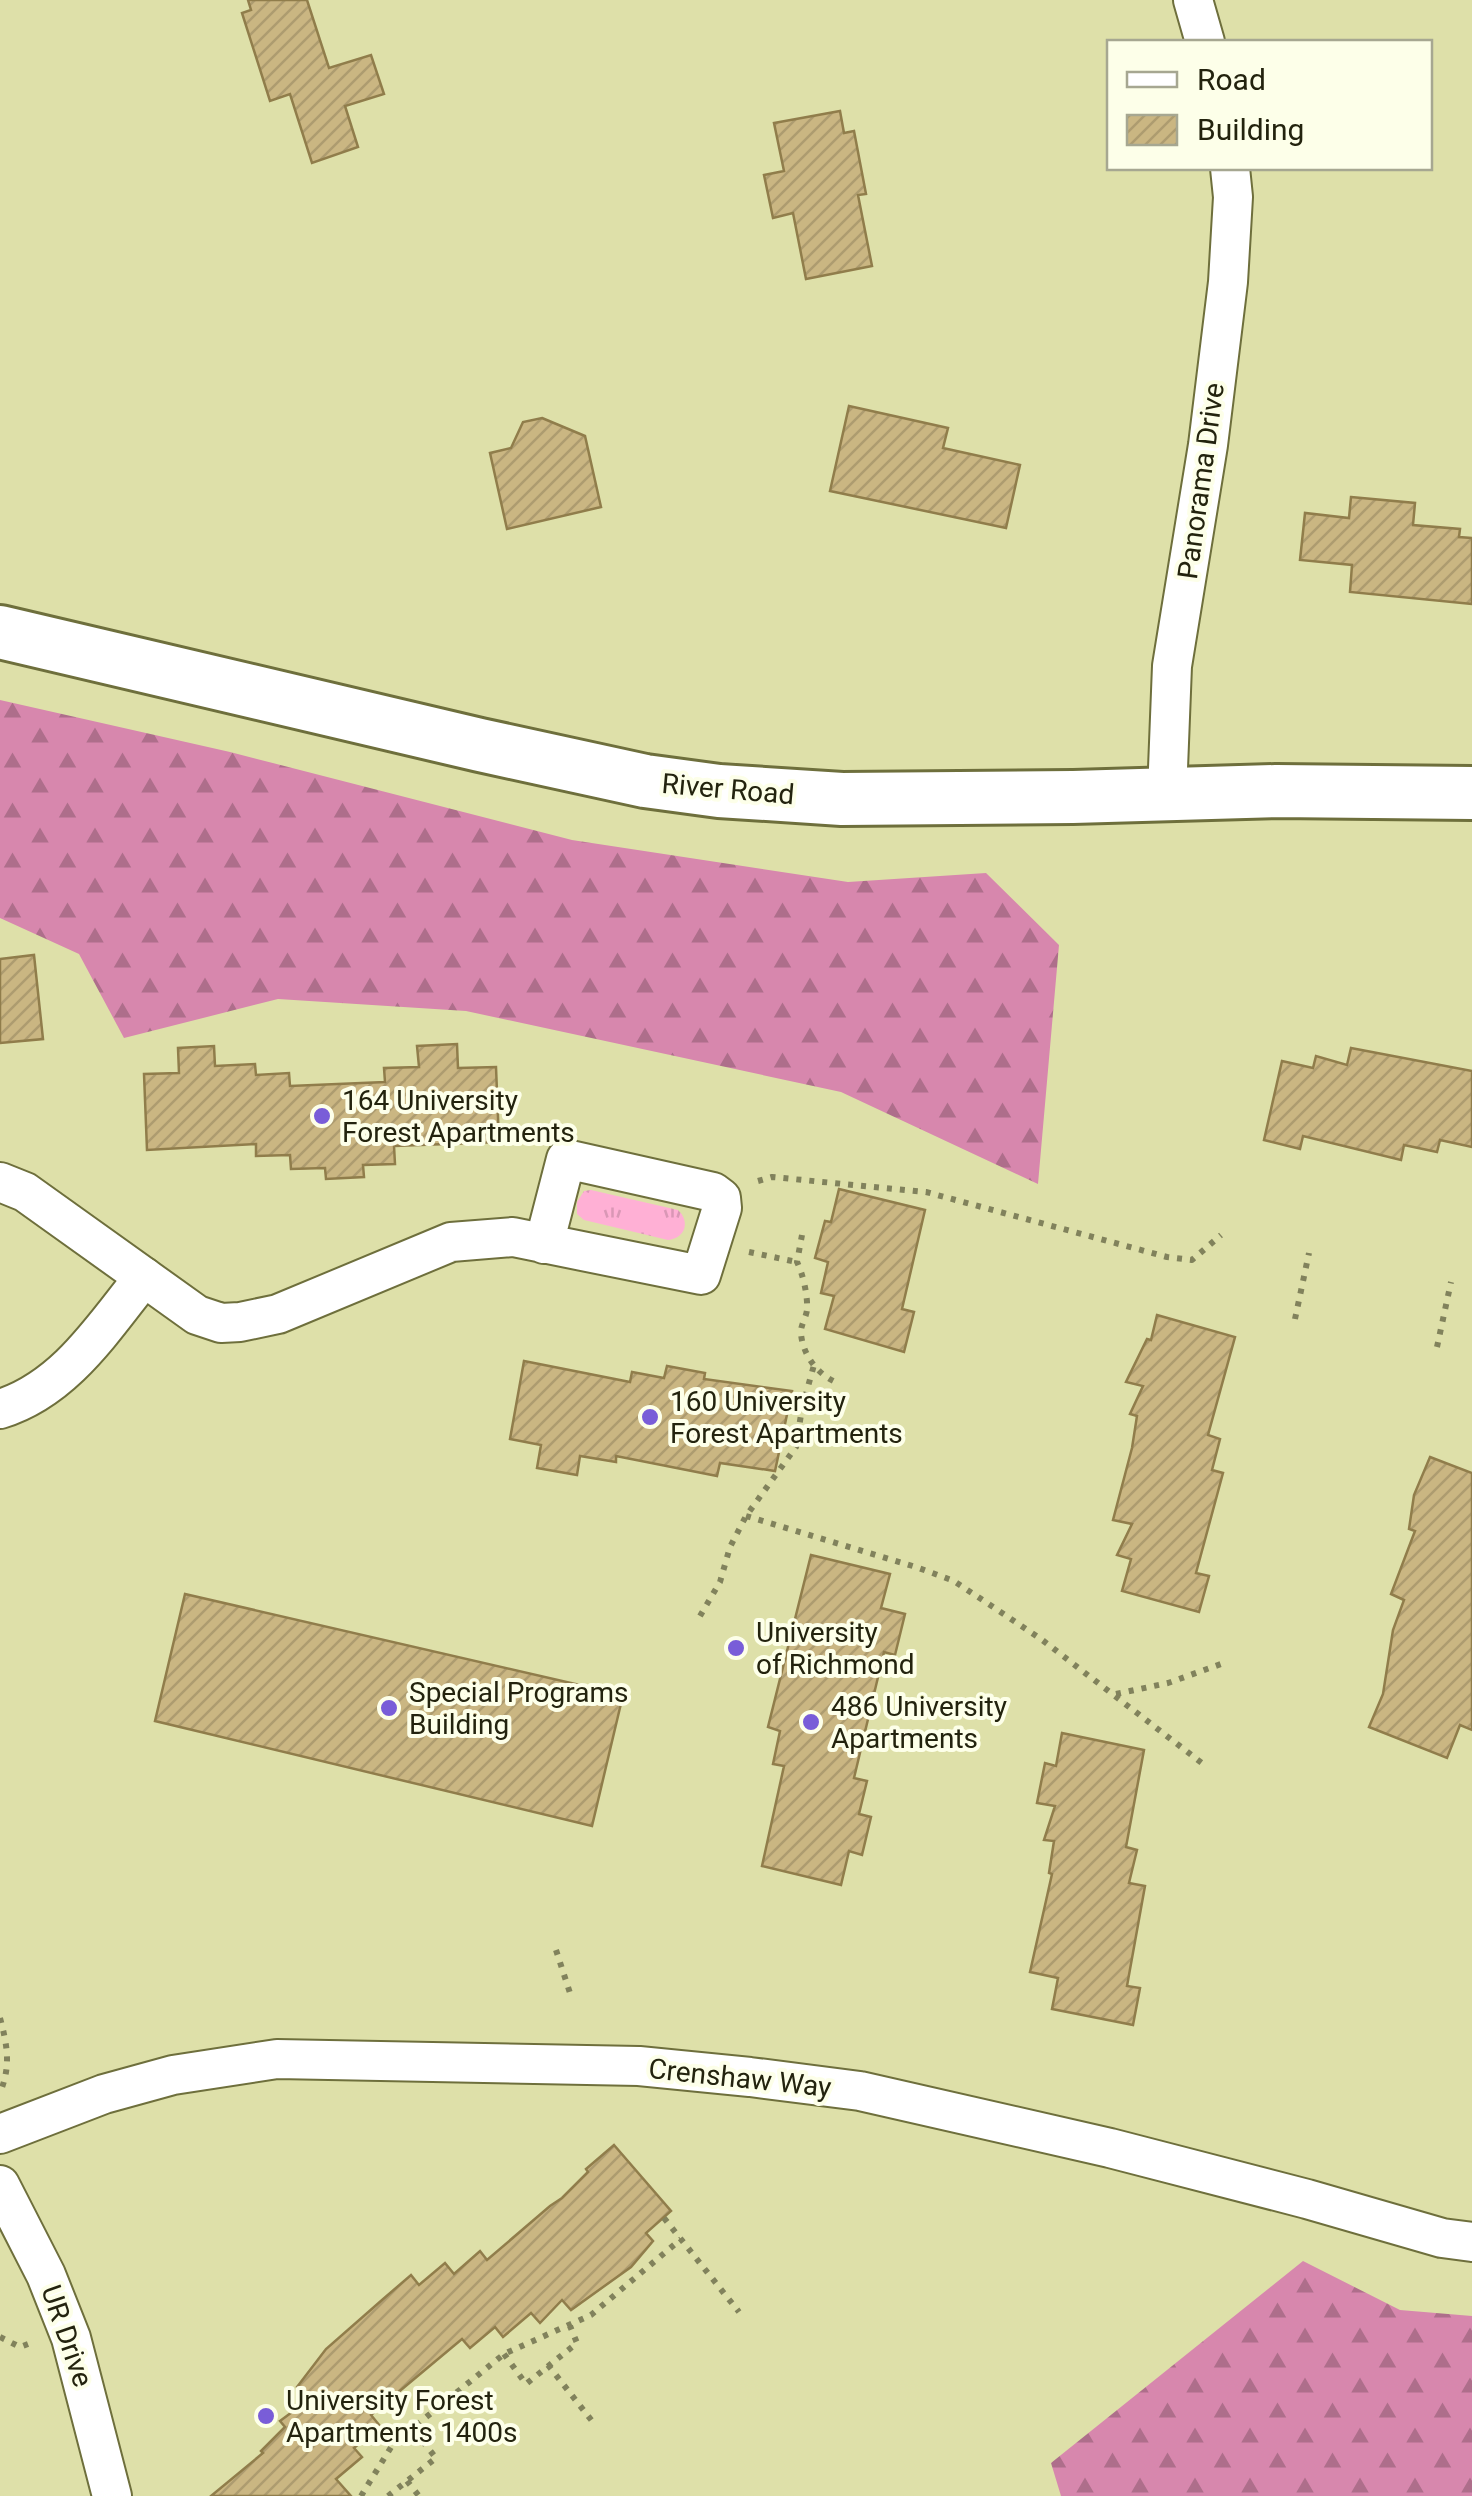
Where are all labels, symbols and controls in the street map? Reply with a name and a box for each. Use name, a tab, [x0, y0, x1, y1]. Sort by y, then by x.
legend	[1107, 40, 1432, 170]
text: Road	[1197, 62, 1266, 97]
text: Building	[1197, 112, 1304, 147]
street label: Panorama Drive	[1171, 381, 1231, 581]
street label: River Road	[660, 767, 796, 811]
place label: 164 University Forest Apartments	[342, 1084, 575, 1149]
marker: 164 University Forest Apartments	[311, 1105, 333, 1127]
place label: 160 University Forest Apartments	[670, 1385, 903, 1450]
marker: 160 University Forest Apartments	[639, 1406, 661, 1428]
place label: University of Richmond	[756, 1616, 915, 1681]
marker: University of Richmond	[725, 1637, 747, 1659]
place label: Special Programs Building	[409, 1676, 628, 1741]
place label: 486 University Apartments	[831, 1690, 1007, 1755]
marker: Special Programs Building	[378, 1697, 400, 1719]
marker: 486 University Apartments	[800, 1711, 822, 1733]
street label: Crenshaw Way	[647, 2052, 833, 2104]
street label: UR Drive	[34, 2281, 100, 2391]
place label: University Forest Apartments 1400s	[286, 2384, 517, 2449]
marker: University Forest Apartments 1400s	[255, 2405, 277, 2427]

